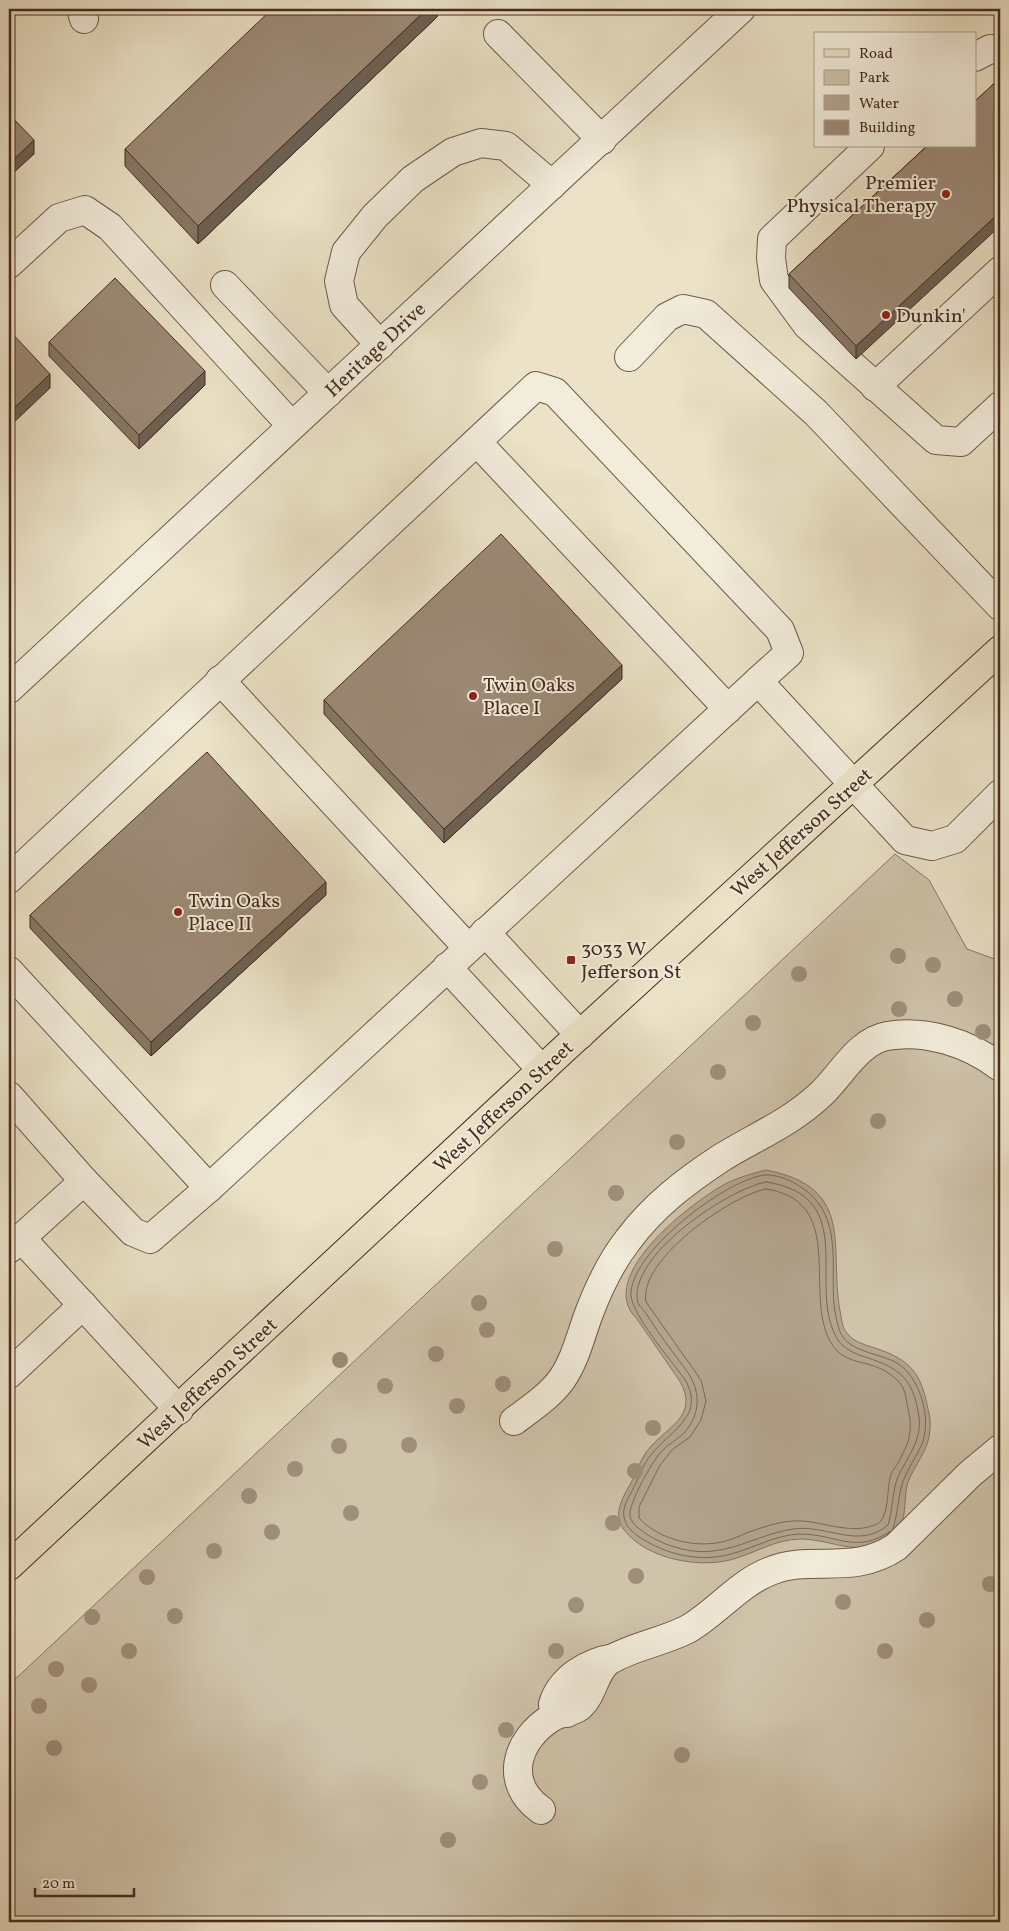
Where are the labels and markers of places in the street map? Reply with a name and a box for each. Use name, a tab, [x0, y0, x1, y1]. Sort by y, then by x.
place label: Premier Physical Therapy	[786, 170, 936, 221]
marker: Premier Physical Therapy	[940, 188, 952, 200]
place label: Dunkin'	[896, 303, 966, 331]
marker: Dunkin'	[880, 309, 892, 321]
place label: Twin Oaks Place I	[483, 672, 575, 723]
marker: Twin Oaks Place I	[467, 690, 479, 702]
place label: Twin Oaks Place II	[188, 888, 280, 939]
marker: Twin Oaks Place II	[172, 906, 184, 918]
place label: 3033 W Jefferson St	[581, 936, 681, 987]
marker: 3033 W Jefferson St	[565, 954, 577, 966]

